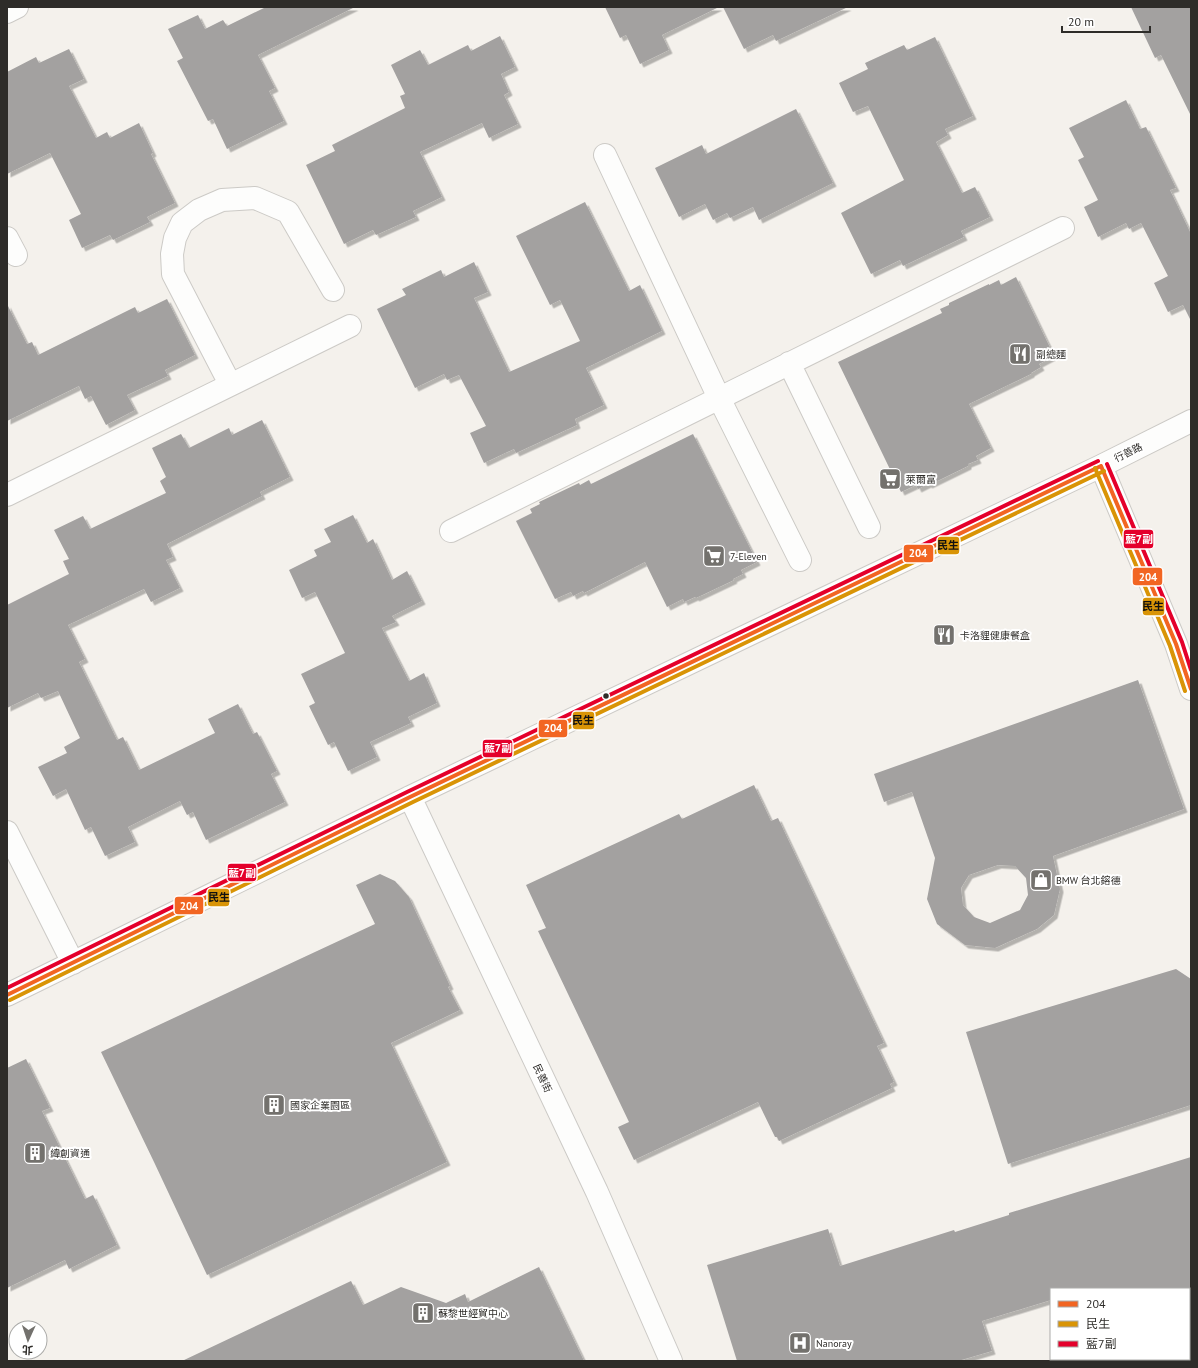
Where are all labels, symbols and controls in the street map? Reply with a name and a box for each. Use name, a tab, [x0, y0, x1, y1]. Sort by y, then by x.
scale bar	[1062, 8, 1150, 34]
text: 20 m	[1068, 14, 1094, 29]
restaurant icon: 副總麵	[1007, 341, 1033, 367]
place label: 副總麵	[1036, 348, 1066, 361]
street label: 行善路	[1112, 440, 1145, 465]
supermarket icon: 萊爾富	[877, 466, 903, 492]
place label: 萊爾富	[906, 473, 936, 486]
line badge: 藍7副	[1123, 529, 1154, 549]
text: 藍7副	[1125, 532, 1153, 546]
line badge: 民生	[937, 536, 960, 555]
text: 民生	[937, 538, 959, 552]
supermarket icon: 7-Eleven	[701, 543, 727, 569]
line badge: 204	[903, 544, 934, 563]
text: 204	[909, 546, 928, 560]
place label: 7-Eleven	[730, 550, 767, 563]
line badge: 204	[1132, 567, 1163, 586]
text: 204	[1139, 570, 1158, 584]
line badge: 民生	[1142, 597, 1165, 616]
text: 民生	[1142, 599, 1164, 613]
restaurant icon: 卡洛貍健康餐盒	[931, 622, 957, 648]
place label: 卡洛貍健康餐盒	[960, 629, 1030, 642]
unlabelled marker	[601, 691, 611, 701]
line badge: 民生	[572, 711, 595, 730]
text: 民生	[572, 713, 594, 727]
line badge: 204	[538, 719, 568, 738]
text: 204	[544, 721, 563, 735]
line badge: 藍7副	[482, 739, 513, 758]
text: 藍7副	[484, 741, 512, 755]
line badge: 藍7副	[227, 863, 257, 882]
text: 藍7副	[228, 866, 256, 880]
shop icon: BMW 台北鎔德	[1028, 867, 1054, 893]
place label: BMW 台北鎔德	[1056, 874, 1120, 887]
line badge: 民生	[207, 888, 230, 907]
text: 民生	[208, 890, 230, 904]
line badge: 204	[174, 896, 204, 915]
text: 204	[180, 899, 199, 913]
street label: 民善街	[530, 1062, 555, 1095]
building icon: 國家企業園區	[261, 1092, 287, 1118]
place label: 國家企業園區	[290, 1099, 350, 1112]
building icon: 緯創資通	[22, 1140, 48, 1166]
place label: 緯創資通	[50, 1147, 90, 1160]
legend	[1050, 1288, 1190, 1360]
text: 204	[1086, 1296, 1106, 1311]
building icon: 蘇黎世經貿中心	[410, 1300, 436, 1326]
place label: 蘇黎世經貿中心	[438, 1307, 508, 1320]
text: 民生	[1086, 1316, 1110, 1331]
north arrow	[8, 1320, 48, 1360]
hospital icon: Nanoray	[787, 1330, 813, 1356]
text: 藍7副	[1086, 1336, 1117, 1351]
place label: Nanoray	[816, 1337, 852, 1350]
text: 北	[22, 1343, 33, 1357]

